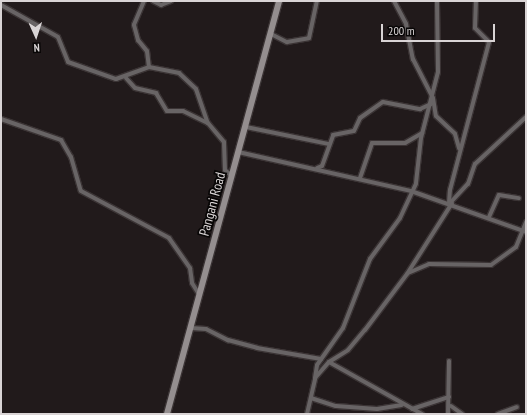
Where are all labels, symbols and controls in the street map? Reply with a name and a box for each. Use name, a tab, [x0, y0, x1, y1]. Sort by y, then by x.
north arrow	[16, 16, 56, 56]
scale bar	[383, 16, 497, 42]
text: 200 m	[388, 23, 415, 38]
text: N	[33, 41, 40, 55]
street label: Pangani Road	[195, 170, 229, 238]

